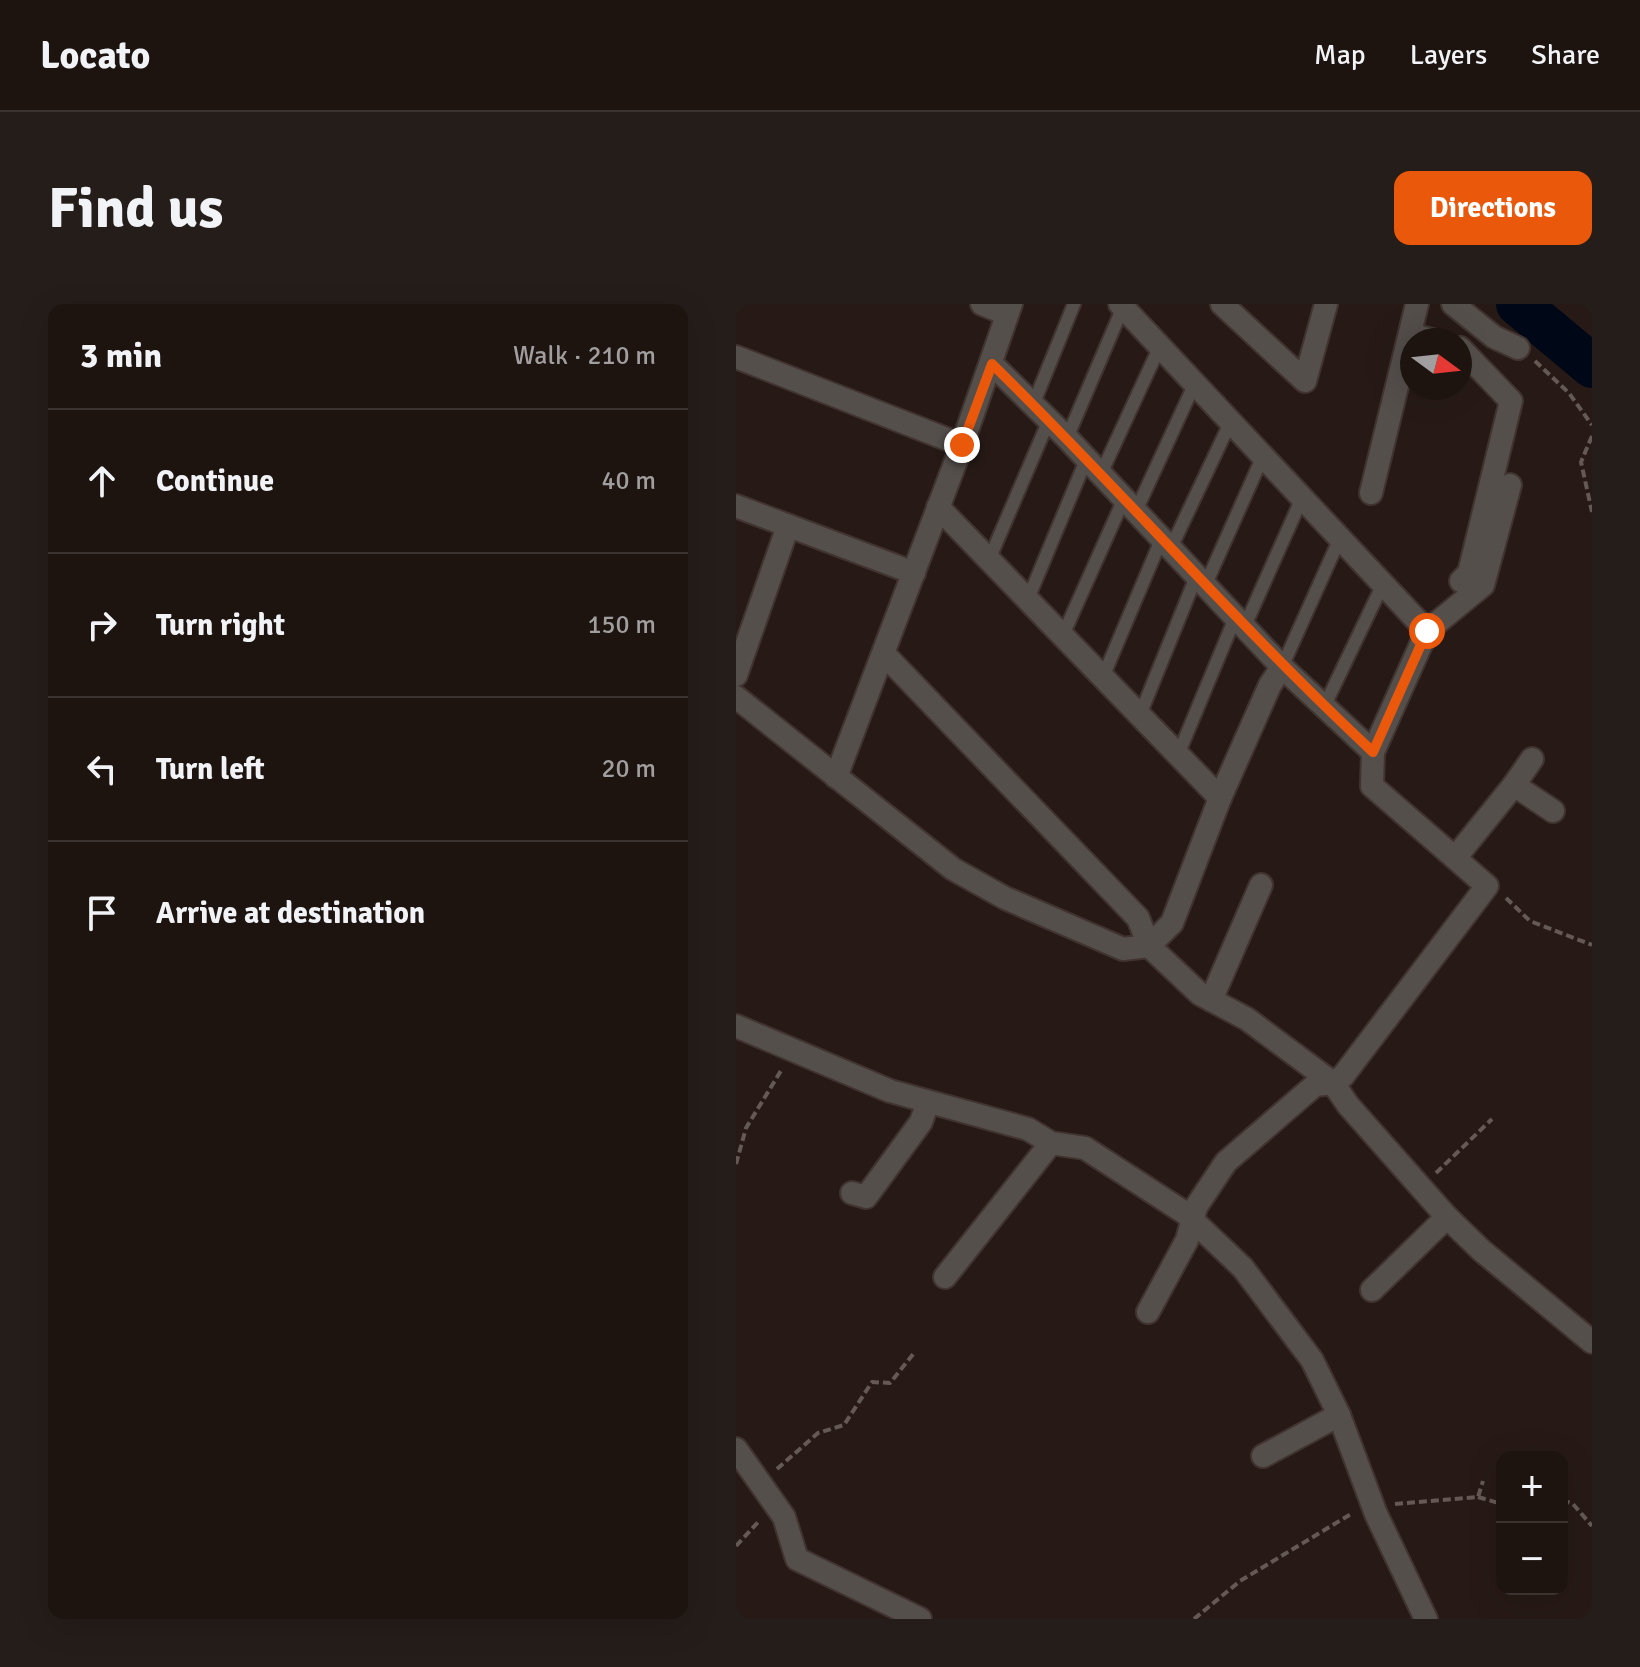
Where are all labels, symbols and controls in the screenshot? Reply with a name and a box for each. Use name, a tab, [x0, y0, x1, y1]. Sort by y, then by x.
text: Locato	[40, 32, 150, 79]
text: Map	[1314, 38, 1366, 72]
text: Layers	[1410, 38, 1487, 72]
text: Share	[1531, 38, 1600, 72]
button: Directions	[1394, 171, 1592, 245]
text: Find us	[48, 174, 223, 243]
north arrow	[1400, 328, 1472, 400]
text: 3 min	[80, 335, 162, 377]
text: Walk · 210 m	[513, 340, 656, 372]
route end	[944, 427, 980, 463]
icon: ahead	[80, 459, 124, 503]
text: Continue	[156, 463, 274, 500]
text: 40 m	[601, 465, 656, 497]
icon: right	[80, 603, 124, 647]
text: Turn right	[156, 607, 285, 644]
text: 150 m	[587, 609, 656, 641]
route start	[1409, 613, 1445, 649]
icon: left	[80, 747, 124, 791]
text: Turn left	[156, 751, 265, 788]
text: 20 m	[601, 753, 656, 785]
icon: arrive	[80, 891, 124, 935]
text: Arrive at destination	[156, 895, 425, 932]
map controls	[1496, 1451, 1568, 1595]
button: +	[1496, 1451, 1568, 1523]
button: −	[1496, 1523, 1568, 1595]

